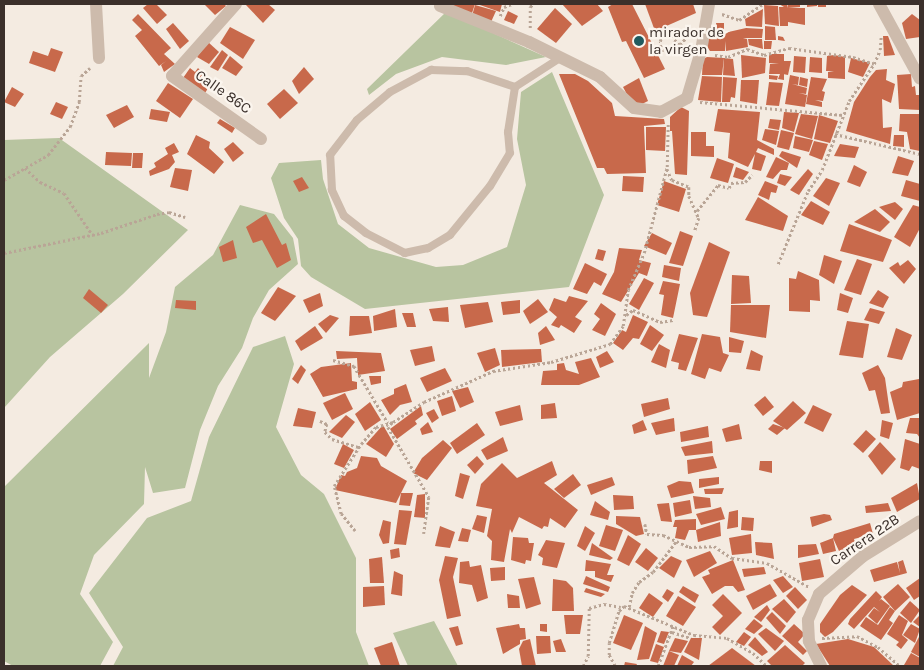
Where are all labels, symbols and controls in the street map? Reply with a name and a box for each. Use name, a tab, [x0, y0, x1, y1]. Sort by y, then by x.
place label: mirador de la virgen	[649, 23, 724, 58]
marker: mirador de la virgen	[633, 35, 645, 47]
street label: Calle 86C	[192, 66, 254, 118]
street label: Carrera 22B	[827, 510, 903, 570]

